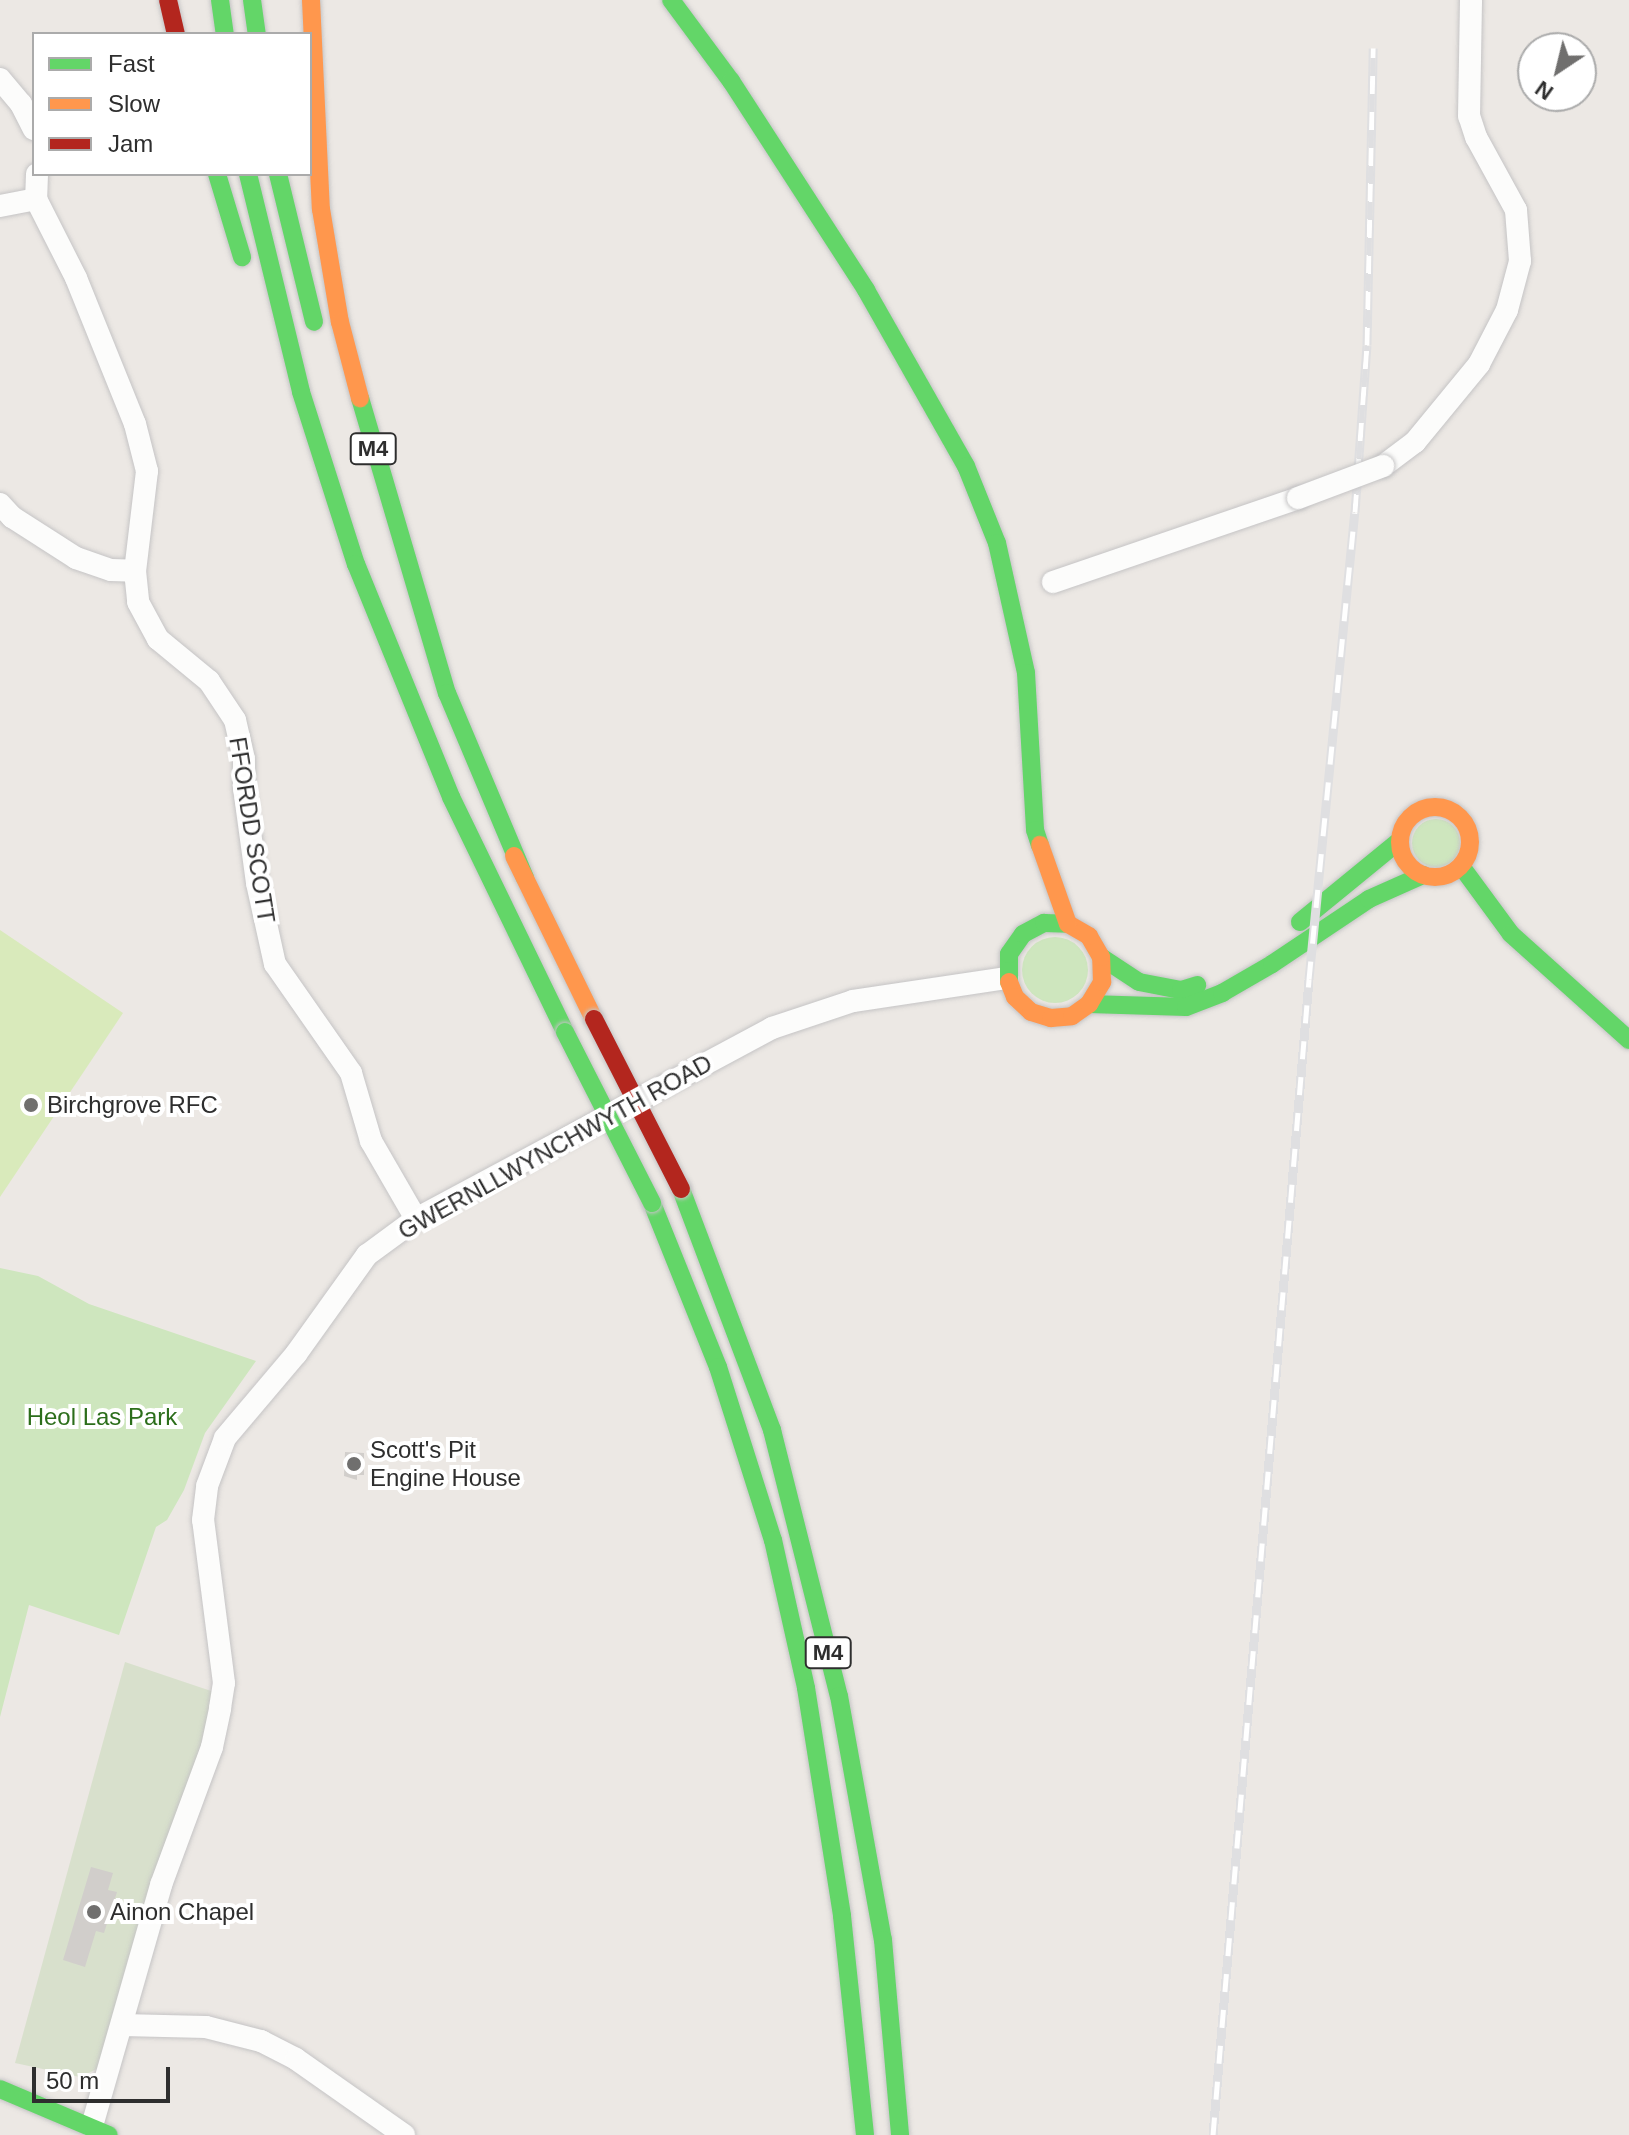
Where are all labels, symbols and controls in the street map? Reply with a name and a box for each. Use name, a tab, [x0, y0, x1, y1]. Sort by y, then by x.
legend	[32, 32, 312, 176]
north arrow	[1517, 32, 1597, 112]
text: Fast	[108, 50, 155, 77]
text: N	[1530, 76, 1558, 105]
text: Slow	[108, 90, 160, 117]
text: Jam	[108, 130, 153, 157]
road number: M4	[349, 431, 397, 467]
street label: FFORDD SCOTT	[223, 735, 281, 925]
street label: GWERNLLWYNCHWYTH ROAD	[393, 1049, 717, 1245]
place label: Birchgrove RFC	[47, 1091, 218, 1119]
marker: Birchgrove RFC	[22, 1096, 40, 1114]
park label: Heol Las Park	[27, 1403, 177, 1431]
place label: Scott's Pit Engine House	[370, 1436, 521, 1492]
marker: Scott's Pit Engine House	[345, 1455, 363, 1473]
road number: M4	[804, 1635, 852, 1671]
place label: Ainon Chapel	[110, 1898, 254, 1926]
marker: Ainon Chapel	[85, 1903, 103, 1921]
scale bar	[36, 2051, 174, 2101]
text: 50 m	[46, 2067, 99, 2094]

